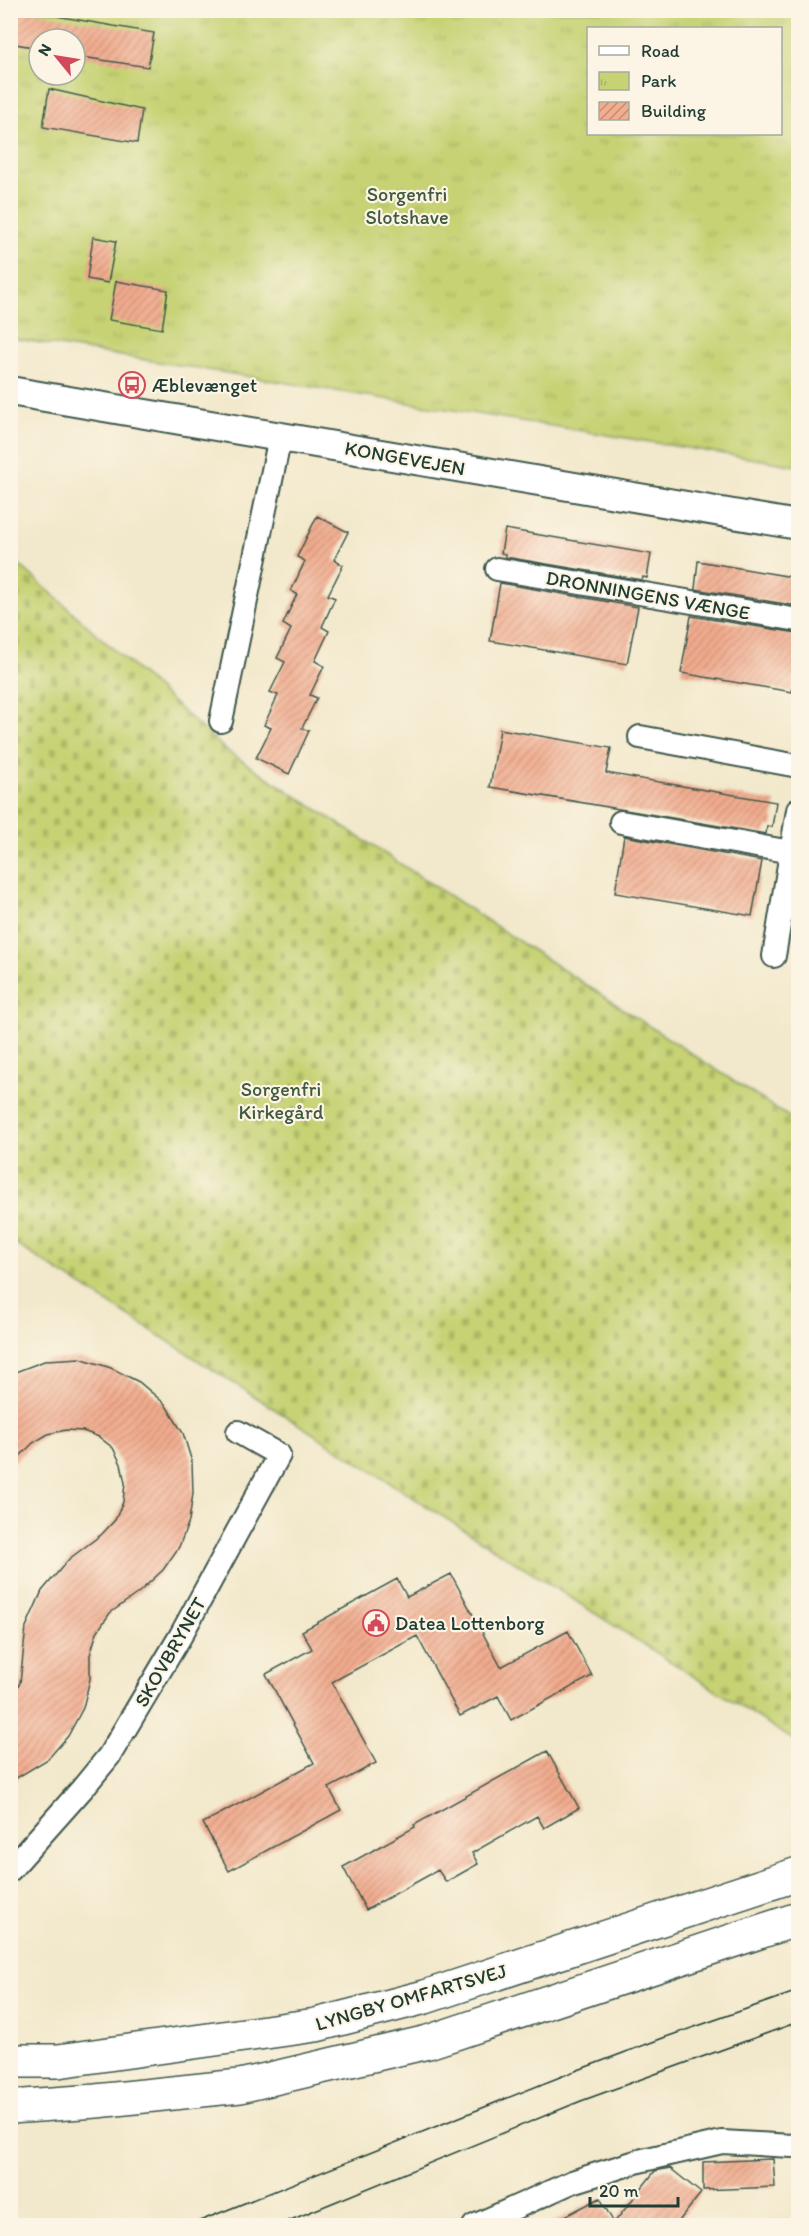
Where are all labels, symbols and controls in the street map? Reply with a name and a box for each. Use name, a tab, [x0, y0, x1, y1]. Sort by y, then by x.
north arrow	[27, 27, 87, 87]
legend	[587, 27, 782, 135]
text: N	[34, 40, 55, 59]
text: Road	[641, 40, 680, 62]
text: Park	[641, 70, 676, 92]
text: Building	[641, 100, 707, 122]
park label: Sorgenfri Slotshave	[365, 182, 449, 229]
bus stop icon: Æblevænget	[117, 370, 147, 400]
place label: Æblevænget	[152, 373, 257, 397]
street label: KONGEVEJEN	[343, 436, 467, 480]
street label: DRONNINGENS VÆNGE	[544, 565, 752, 625]
park label: Sorgenfri Kirkegård	[239, 1077, 324, 1124]
street label: SKOVBRYNET	[129, 1593, 211, 1711]
public building icon: Datea Lottenborg	[361, 1608, 391, 1638]
place label: Datea Lottenborg	[395, 1611, 545, 1635]
street label: LYNGBY OMFARTSVEJ	[312, 1958, 510, 2036]
scale bar	[590, 2170, 678, 2208]
text: 20 m	[599, 2180, 639, 2202]

